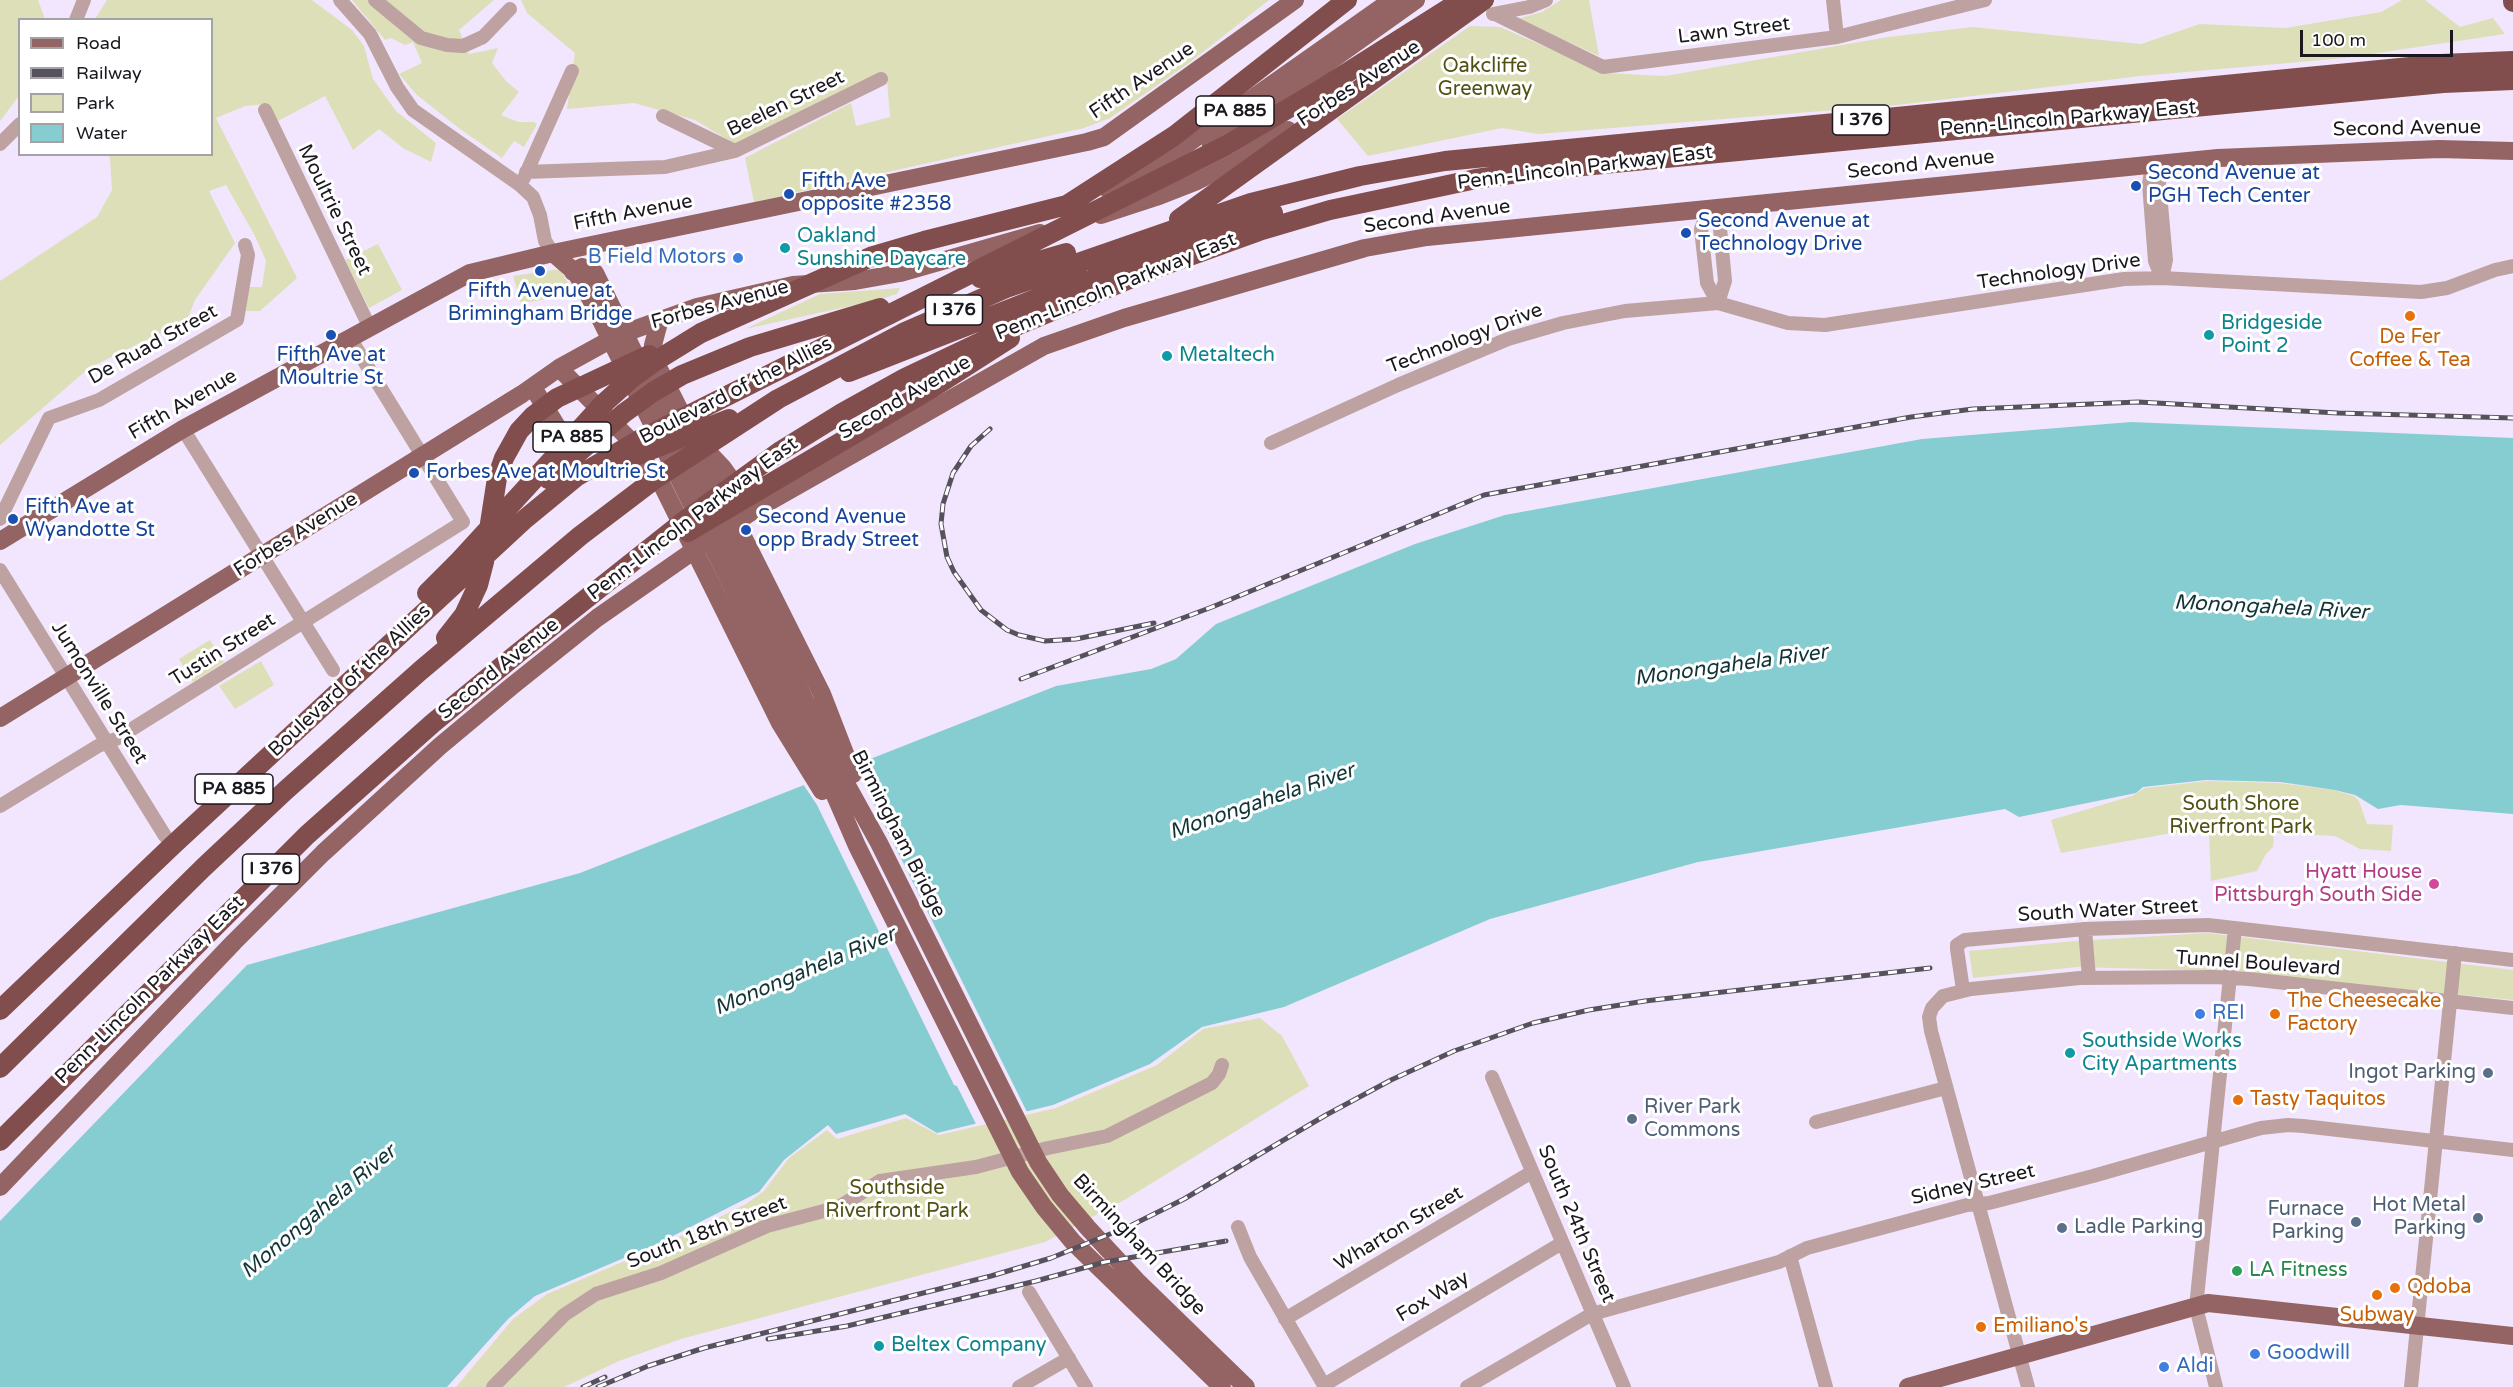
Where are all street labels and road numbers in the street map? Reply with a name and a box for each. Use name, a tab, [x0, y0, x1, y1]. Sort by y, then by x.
street label: Lawn Street	[1676, 12, 1792, 50]
street label: Forbes Avenue	[1293, 35, 1425, 133]
street label: Fifth Avenue	[1085, 37, 1199, 125]
street label: Beelen Street	[724, 65, 848, 143]
road number: PA 885	[1196, 96, 1274, 126]
street label: Penn-Lincoln Parkway East	[1939, 96, 2197, 142]
road number: I 376	[1832, 105, 1890, 135]
street label: Second Avenue	[2333, 116, 2481, 142]
street label: Penn-Lincoln Parkway East	[1456, 140, 1714, 196]
street label: Moultrie Street	[292, 141, 376, 279]
street label: Second Avenue	[1846, 145, 1996, 185]
street label: Fifth Avenue	[571, 190, 695, 236]
street label: Second Avenue	[1362, 195, 1512, 239]
street label: Penn-Lincoln Parkway East	[992, 228, 1240, 346]
street label: Technology Drive	[1976, 249, 2142, 295]
street label: Forbes Avenue	[649, 275, 791, 335]
road number: I 376	[926, 295, 982, 325]
street label: Technology Drive	[1384, 298, 1546, 380]
street label: De Ruad Street	[84, 300, 222, 390]
street label: Boulevard of the Allies	[636, 332, 836, 450]
street label: Second Avenue	[835, 351, 975, 445]
street label: Fifth Avenue	[125, 364, 241, 446]
road number: PA 885	[533, 422, 611, 452]
street label: Penn-Lincoln Parkway East	[583, 432, 803, 606]
street label: Forbes Avenue	[230, 487, 362, 583]
street label: Boulevard of the Allies	[264, 600, 436, 762]
street label: Tustin Street	[166, 608, 280, 692]
street label: Second Avenue	[434, 613, 564, 725]
street label: Jumonville Street	[46, 617, 152, 769]
street label: Birmingham Bridge	[845, 746, 951, 922]
road number: PA 885	[195, 774, 273, 804]
road number: I 376	[242, 854, 300, 884]
street label: Penn-Lincoln Parkway East	[51, 891, 249, 1089]
street label: South Water Street	[2017, 894, 2199, 928]
street label: Tunnel Boulevard	[2175, 946, 2341, 982]
street label: South 24th Street	[1532, 1142, 1620, 1306]
street label: Sidney Street	[1909, 1159, 2037, 1211]
street label: Birmingham Bridge	[1067, 1169, 1211, 1321]
street label: Wharton Street	[1330, 1181, 1468, 1277]
street label: South 18th Street	[624, 1192, 790, 1274]
street label: Fox Way	[1392, 1266, 1474, 1328]

